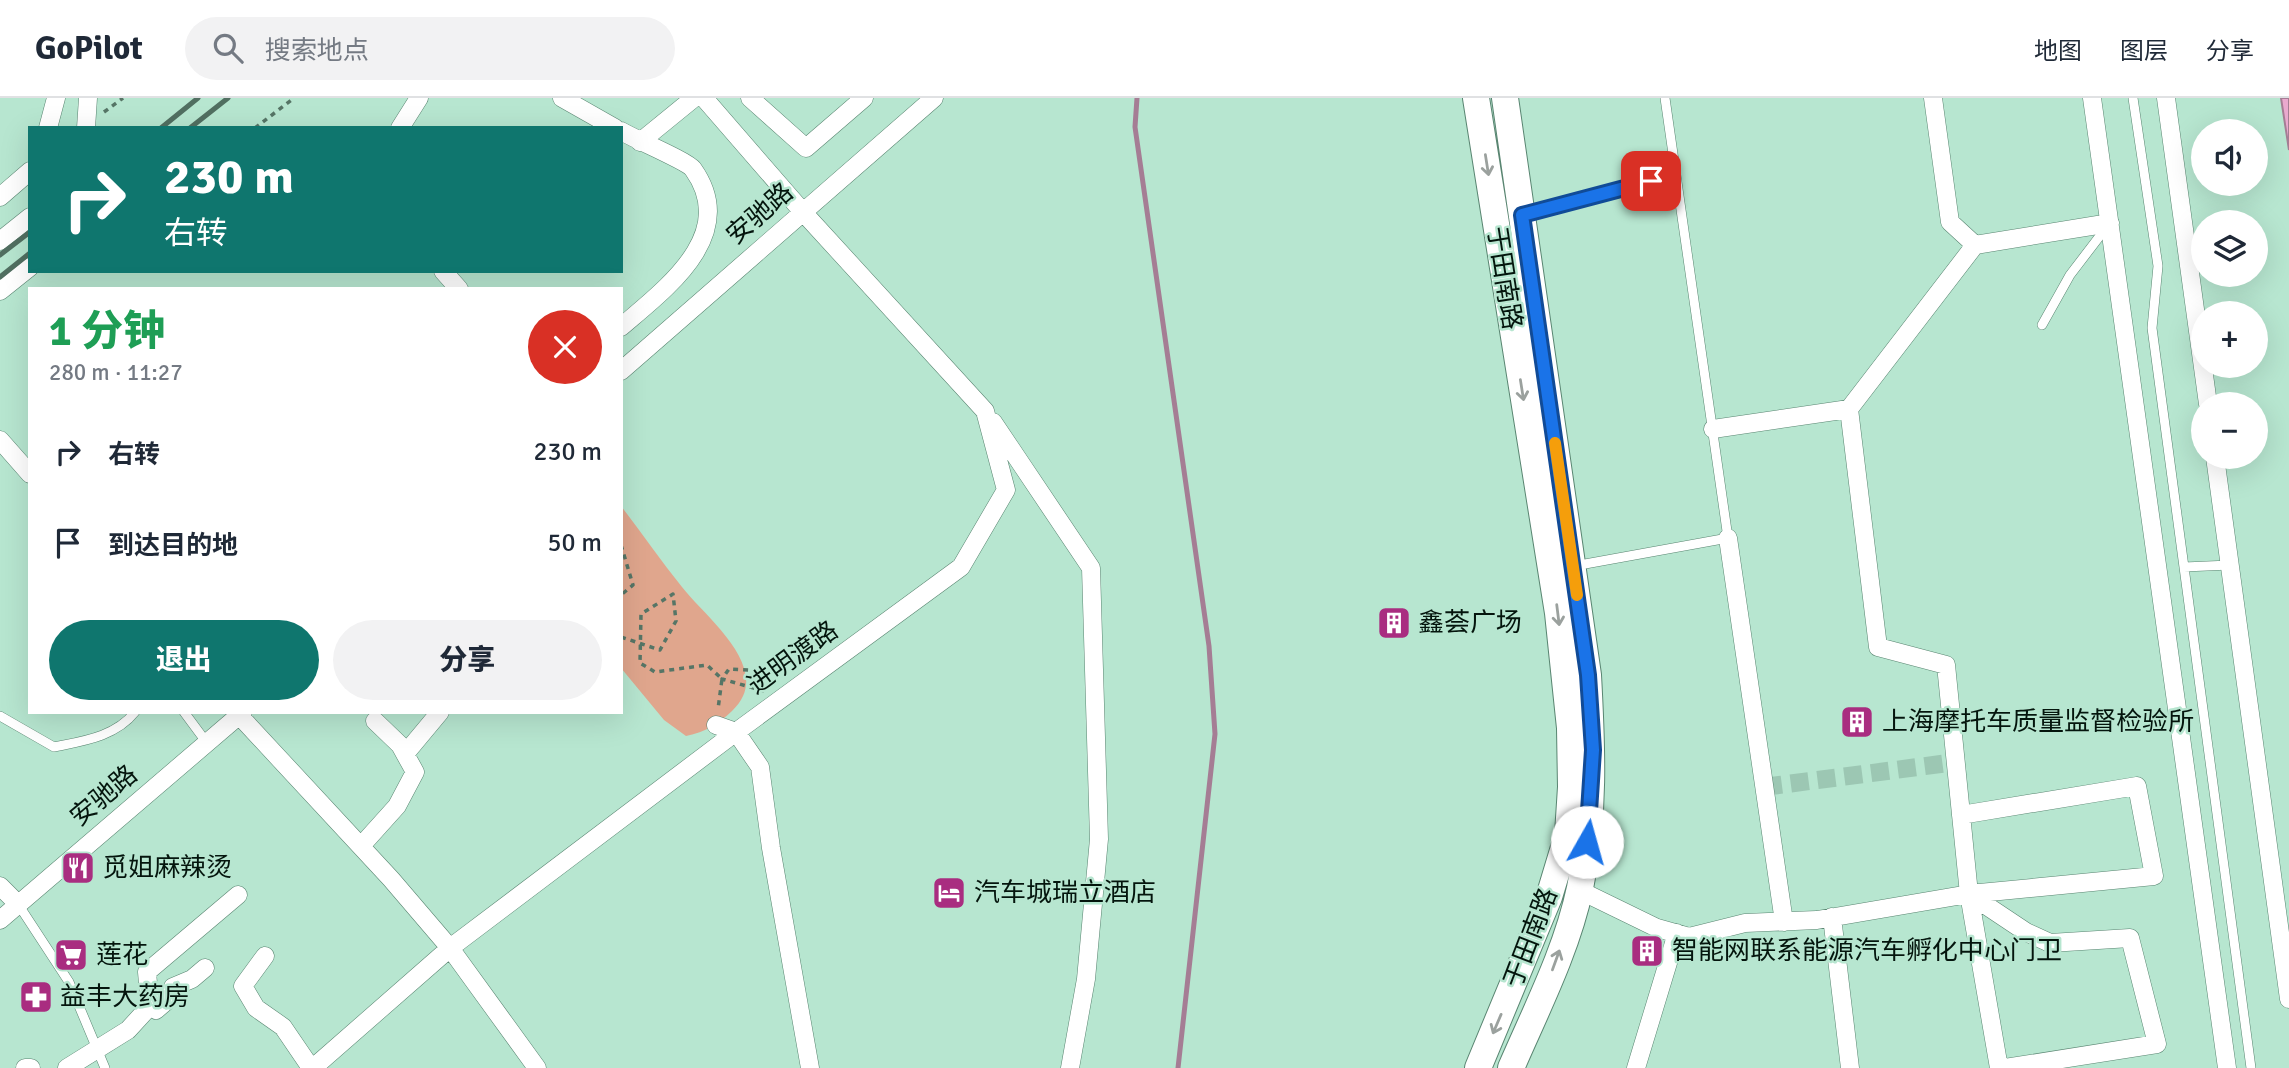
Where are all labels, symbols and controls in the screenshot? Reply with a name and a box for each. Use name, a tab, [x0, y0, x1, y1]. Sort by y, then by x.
search box	[185, 17, 675, 80]
text: GoPilot	[35, 28, 143, 69]
icon: search	[209, 29, 247, 67]
text: 搜索地点	[265, 35, 369, 67]
text: 地图	[2034, 36, 2082, 66]
text: 图层	[2120, 36, 2168, 66]
text: 分享	[2206, 36, 2254, 66]
map controls	[2191, 119, 2268, 469]
button: sound	[2191, 119, 2268, 196]
text: 230 m	[164, 147, 294, 207]
pin	[1621, 151, 1681, 211]
one-way arrow	[1480, 153, 1493, 176]
icon: right	[49, 154, 140, 245]
icon: arrive	[1632, 162, 1670, 200]
street label: 安驰路	[720, 176, 800, 252]
button: layers	[2191, 210, 2268, 287]
text: 右转	[164, 214, 228, 253]
street label: 于田南路	[1480, 224, 1528, 332]
button: +	[2191, 301, 2268, 378]
text: 1 分钟	[49, 306, 165, 357]
button: close	[528, 310, 602, 384]
text: 280 m · 11:27	[49, 358, 183, 387]
one-way arrow	[1516, 378, 1529, 401]
button: −	[2191, 392, 2268, 469]
icon: right	[49, 433, 87, 471]
text: 230 m	[533, 436, 602, 468]
text: 右转	[108, 439, 160, 471]
icon: arrive	[49, 524, 87, 562]
text: 50 m	[547, 527, 602, 559]
text: 到达目的地	[108, 530, 238, 562]
one-way arrow	[1551, 603, 1564, 626]
building icon: 鑫荟广场	[1375, 604, 1413, 642]
place label: 鑫荟广场	[1418, 607, 1522, 639]
street label: 进明渡路	[742, 614, 844, 702]
button: 退出	[49, 620, 319, 700]
button: 分享	[333, 620, 602, 700]
building icon: 上海摩托车质量监督检验所	[1838, 703, 1876, 741]
place label: 上海摩托车质量监督检验所	[1882, 706, 2194, 738]
street label: 安驰路	[64, 759, 144, 833]
position arrow	[1550, 805, 1624, 879]
restaurant icon: 觅姐麻辣烫	[59, 849, 97, 887]
place label: 觅姐麻辣烫	[102, 852, 232, 884]
hotel icon: 汽车城瑞立酒店	[930, 874, 968, 912]
place label: 汽车城瑞立酒店	[974, 877, 1156, 909]
street label: 于田南路	[1497, 884, 1565, 992]
building icon: 智能网联系能源汽车孵化中心门卫	[1628, 932, 1666, 970]
place label: 智能网联系能源汽车孵化中心门卫	[1672, 935, 2062, 967]
supermarket icon: 莲花	[52, 936, 90, 974]
place label: 莲花	[96, 939, 148, 971]
one-way arrow	[1551, 950, 1564, 971]
pharmacy icon: 益丰大药房	[17, 978, 55, 1016]
place label: 益丰大药房	[60, 981, 190, 1013]
one-way arrow	[1490, 1013, 1503, 1035]

